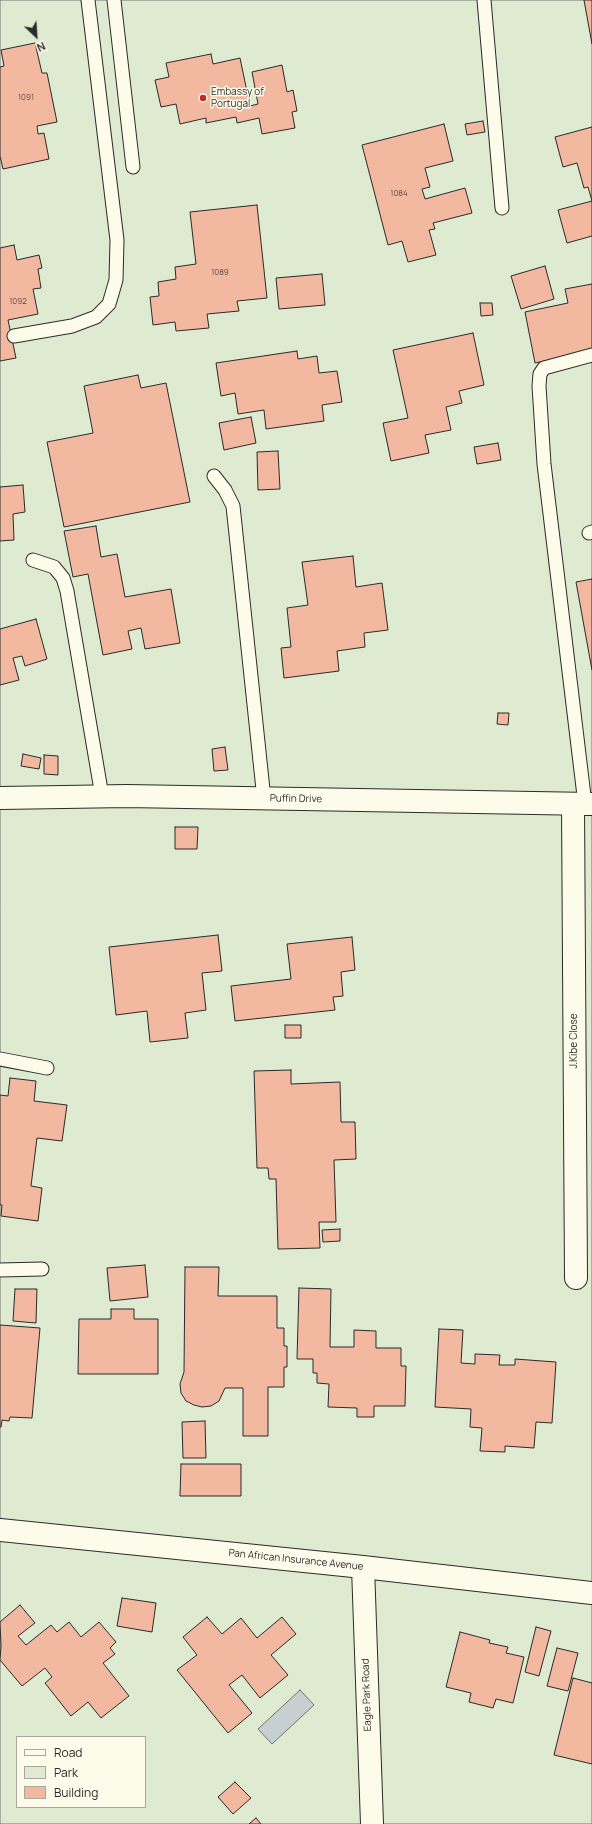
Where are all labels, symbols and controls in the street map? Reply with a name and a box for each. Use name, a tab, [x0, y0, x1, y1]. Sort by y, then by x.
north arrow	[16, 16, 56, 56]
text: N	[35, 39, 48, 56]
place label: Embassy of Portugal	[211, 86, 264, 110]
house number: 1091	[18, 93, 34, 103]
marker: Embassy of Portugal	[198, 93, 208, 103]
house number: 1084	[390, 189, 408, 199]
house number: 1089	[211, 268, 229, 278]
house number: 1092	[9, 297, 27, 307]
street label: Puffin Drive	[270, 793, 322, 805]
street label: J.Kibe Close	[568, 1013, 580, 1069]
street label: Pan African Insurance Avenue	[228, 1547, 364, 1573]
street label: Eagle Park Road	[360, 1658, 374, 1732]
legend	[16, 1736, 146, 1808]
text: Road	[54, 1744, 82, 1761]
text: Park	[54, 1764, 78, 1781]
text: Building	[54, 1784, 98, 1801]

